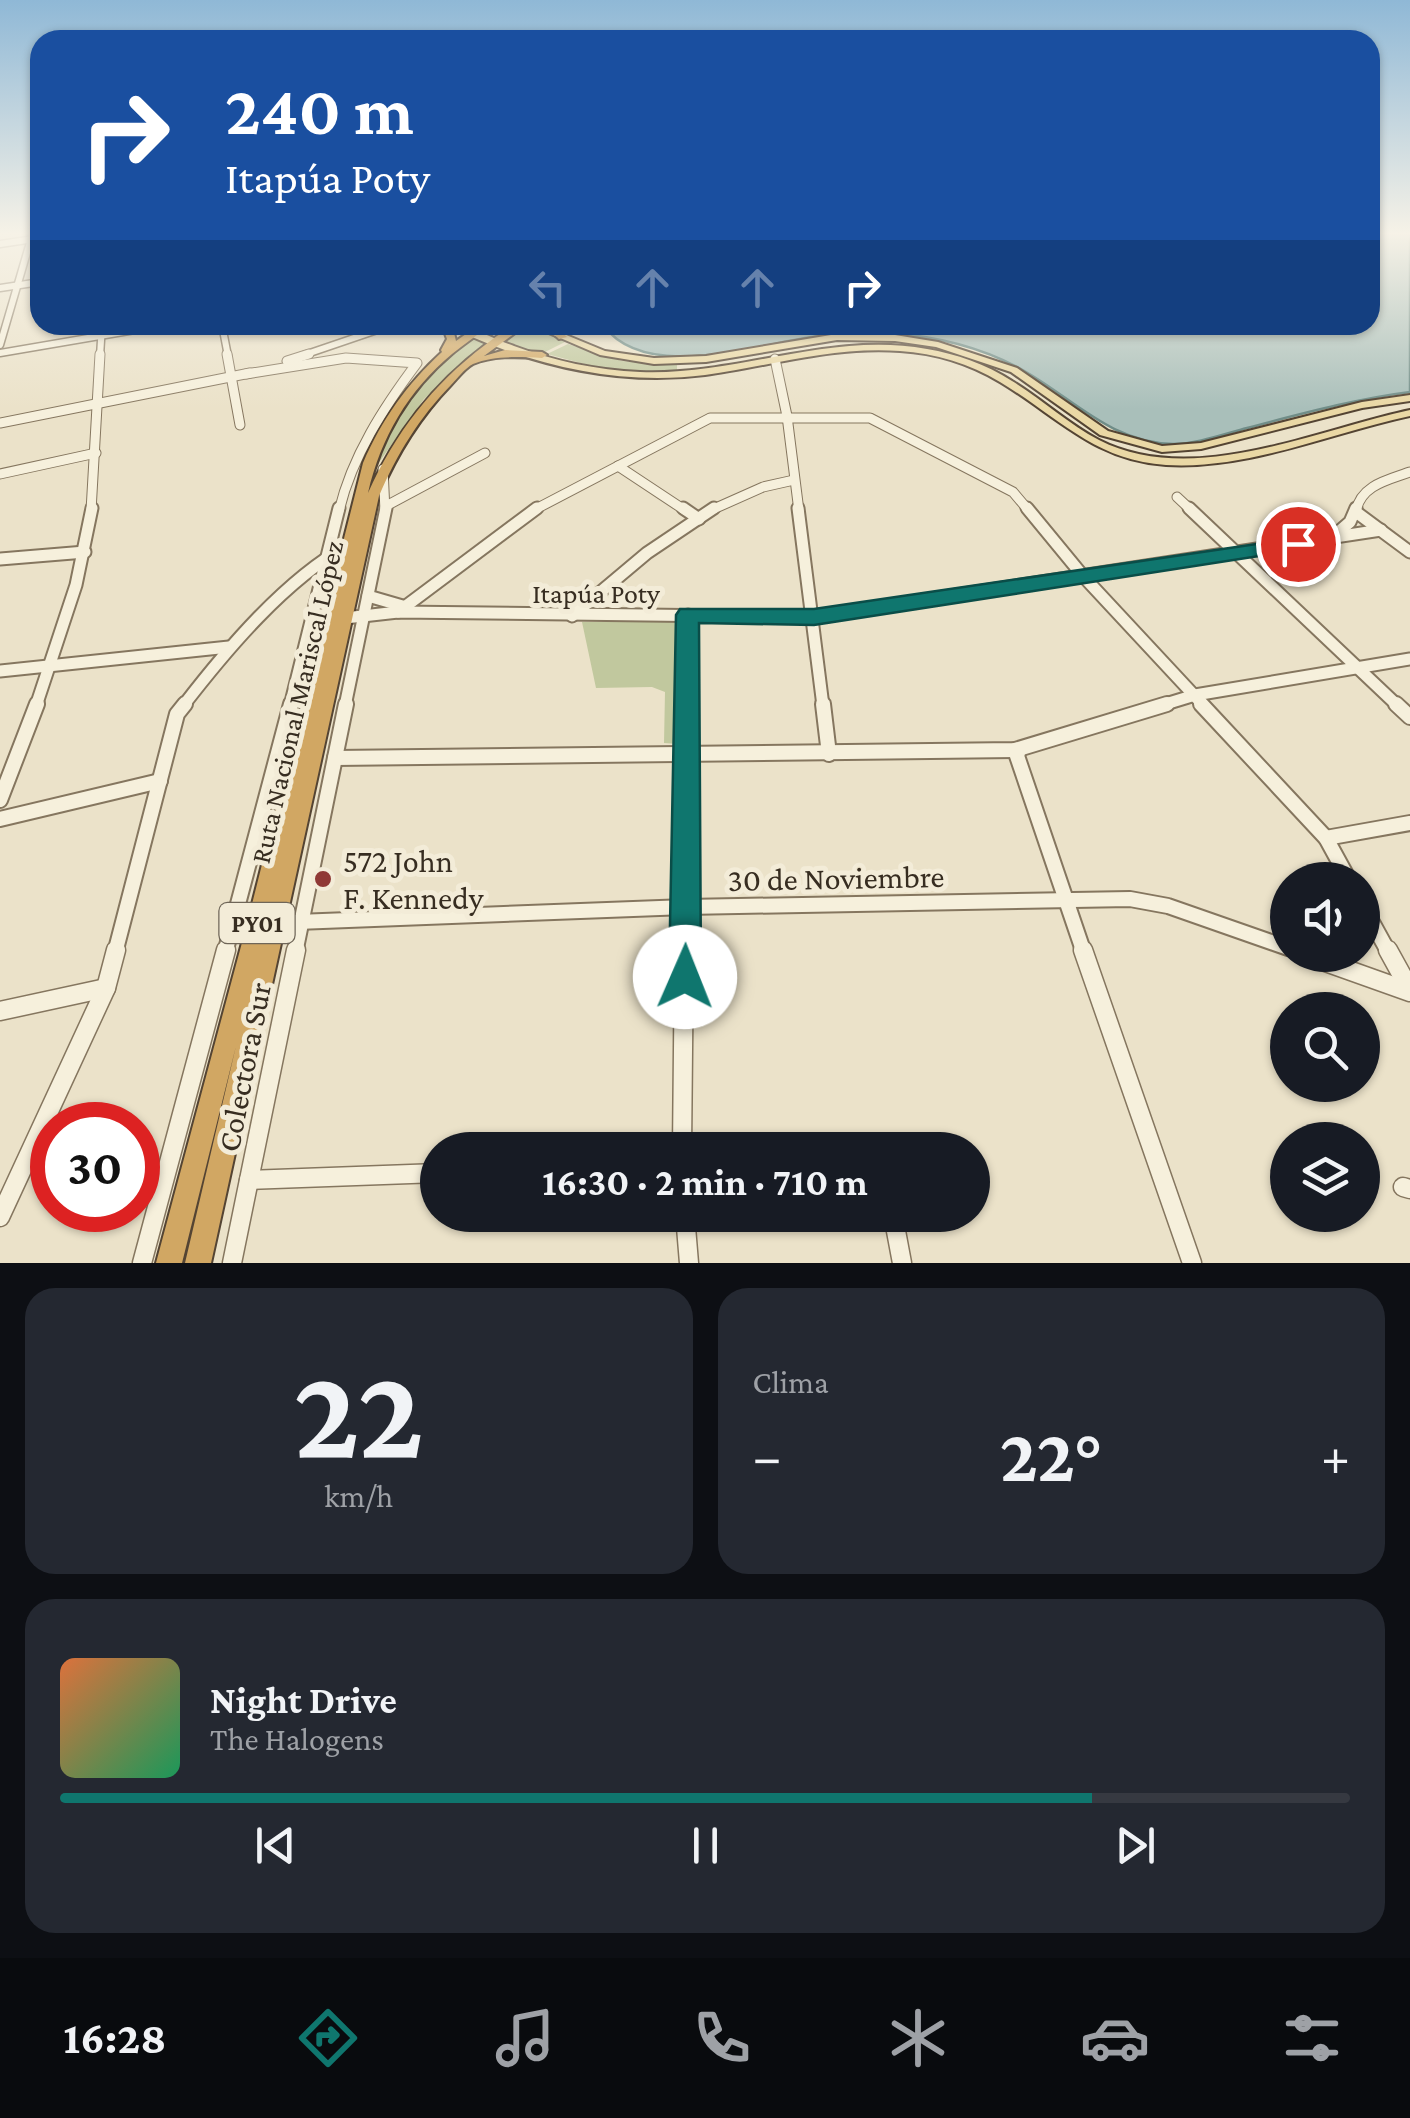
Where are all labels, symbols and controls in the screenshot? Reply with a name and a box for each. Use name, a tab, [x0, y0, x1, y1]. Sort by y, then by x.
icon: right	[60, 70, 190, 200]
text: 240 m	[225, 71, 414, 149]
text: Itapúa Poty	[225, 153, 430, 203]
icon: left	[520, 260, 575, 315]
icon: ahead	[625, 260, 680, 315]
icon: ahead	[730, 260, 785, 315]
icon: right	[835, 260, 890, 315]
pin	[1256, 502, 1341, 587]
icon: arrive	[1271, 517, 1326, 572]
street label: Ruta Nacional Mariscal López	[245, 537, 349, 866]
street label: Itapúa Poty	[532, 578, 661, 609]
place label: 572 John F. Kennedy	[343, 843, 484, 916]
street label: 30 de Noviembre	[727, 858, 945, 898]
map controls	[1270, 862, 1380, 1232]
button: sound	[1270, 862, 1380, 972]
marker: 572 John F. Kennedy	[312, 868, 334, 890]
road number: PY01	[220, 903, 294, 943]
position arrow	[633, 925, 737, 1029]
street label: Colectora Sur	[210, 979, 278, 1155]
button: search	[1270, 992, 1380, 1102]
speed limit sign: 30	[30, 1102, 160, 1232]
button: layers	[1270, 1122, 1380, 1232]
text: 16:30 · 2 min · 710 m	[542, 1161, 868, 1203]
text: 22	[293, 1340, 424, 1485]
text: Clima	[753, 1364, 829, 1400]
text: 22°	[1000, 1414, 1103, 1497]
text: −	[753, 1426, 782, 1487]
text: +	[1321, 1426, 1350, 1487]
text: km/h	[324, 1478, 393, 1514]
text: Night Drive	[210, 1679, 397, 1721]
text: The Halogens	[210, 1721, 384, 1757]
icon: previous	[248, 1818, 303, 1873]
icon: pause	[678, 1818, 733, 1873]
icon: next	[1108, 1818, 1163, 1873]
icon: directions	[293, 2003, 363, 2073]
icon: music	[490, 2003, 560, 2073]
icon: phone	[687, 2003, 757, 2073]
icon: climate	[883, 2003, 953, 2073]
icon: car	[1080, 2003, 1150, 2073]
icon: filters	[1277, 2003, 1347, 2073]
text: 16:28	[63, 2013, 166, 2063]

